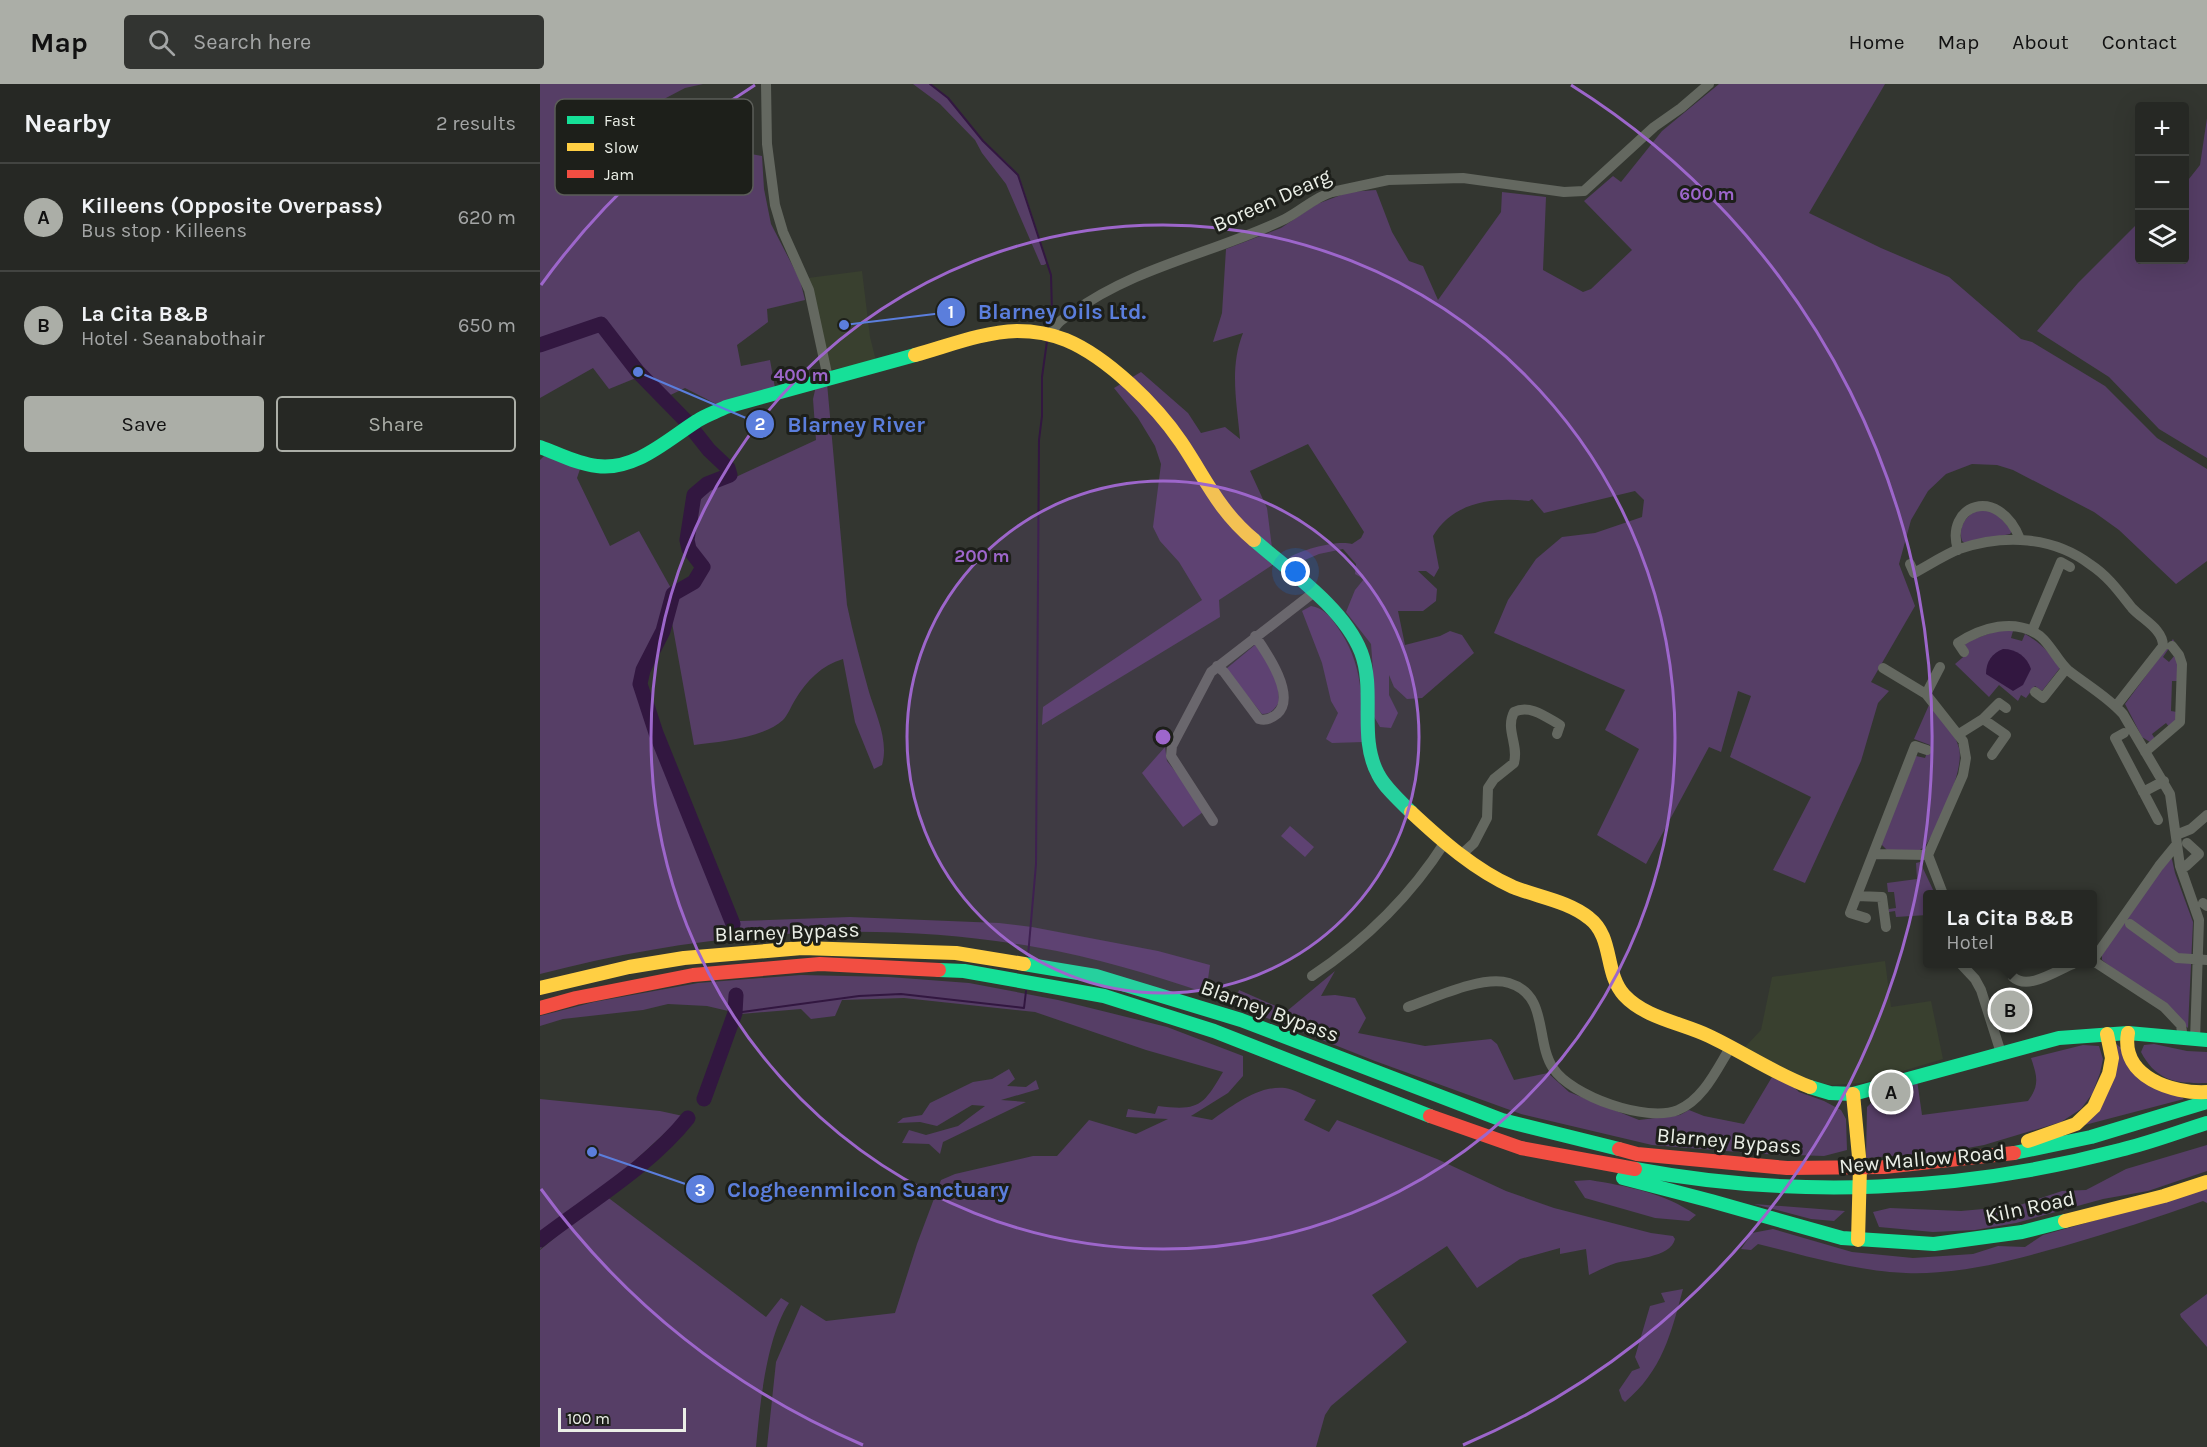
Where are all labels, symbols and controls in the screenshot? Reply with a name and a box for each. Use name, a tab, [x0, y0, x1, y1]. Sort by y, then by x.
search box	[124, 15, 544, 69]
text: Map	[30, 26, 88, 59]
icon: search	[145, 26, 178, 59]
text: Search here	[193, 29, 311, 55]
text: Home	[1849, 30, 1905, 54]
text: Map	[1938, 30, 1979, 54]
text: About	[2012, 30, 2069, 54]
text: Contact	[2102, 30, 2177, 54]
legend	[555, 99, 753, 195]
map controls	[2135, 102, 2189, 264]
button: +	[2135, 102, 2189, 156]
text: Nearby	[24, 108, 111, 139]
text: Fast	[604, 111, 635, 130]
text: 2 results	[436, 112, 516, 135]
text: Slow	[604, 138, 639, 157]
button: −	[2135, 156, 2189, 210]
street label: Boreen Dearg	[1209, 163, 1335, 237]
text: Jam	[604, 165, 634, 184]
text: 600 m	[1679, 183, 1735, 205]
text: Killeens (Opposite Overpass)	[81, 193, 383, 219]
text: A	[37, 206, 50, 229]
text: 620 m	[458, 206, 516, 229]
button: layers	[2135, 210, 2189, 264]
text: Bus stop · Killeens	[81, 219, 247, 242]
callout: Blarney Oils Ltd.	[936, 292, 1158, 332]
text: Blarney Oils Ltd.	[978, 299, 1146, 325]
text: La Cita B&B	[81, 301, 208, 327]
text: 1	[948, 301, 954, 323]
text: B	[37, 314, 50, 337]
text: 650 m	[458, 314, 516, 337]
text: Hotel · Seanabothair	[81, 327, 265, 350]
text: 400 m	[773, 364, 829, 386]
button: Save	[24, 396, 264, 452]
button: Share	[276, 396, 516, 452]
callout: Blarney River	[745, 404, 937, 444]
text: Blarney River	[787, 412, 925, 438]
text: 2	[755, 413, 765, 435]
text: 200 m	[954, 545, 1010, 567]
your location	[1281, 557, 1310, 586]
centre of rings	[1153, 727, 1173, 747]
popup	[1923, 890, 2097, 968]
text: La Cita B&B	[1946, 905, 2074, 931]
street label: Blarney Bypass	[714, 917, 860, 947]
text: Hotel	[1946, 931, 1994, 954]
street label: Blarney Bypass	[1198, 975, 1342, 1047]
pin: B	[1990, 988, 2030, 1032]
pin: A	[1872, 1070, 1910, 1114]
street label: Blarney Bypass	[1656, 1123, 1802, 1159]
street label: New Mallow Road	[1838, 1140, 2006, 1178]
callout: Clogheenmilcon Sanctuary	[685, 1169, 1021, 1209]
text: Clogheenmilcon Sanctuary	[727, 1177, 1009, 1203]
text: 3	[694, 1179, 706, 1201]
street label: Kiln Road	[1983, 1186, 2077, 1228]
scale bar	[558, 1405, 686, 1432]
text: 100 m	[567, 1409, 610, 1428]

